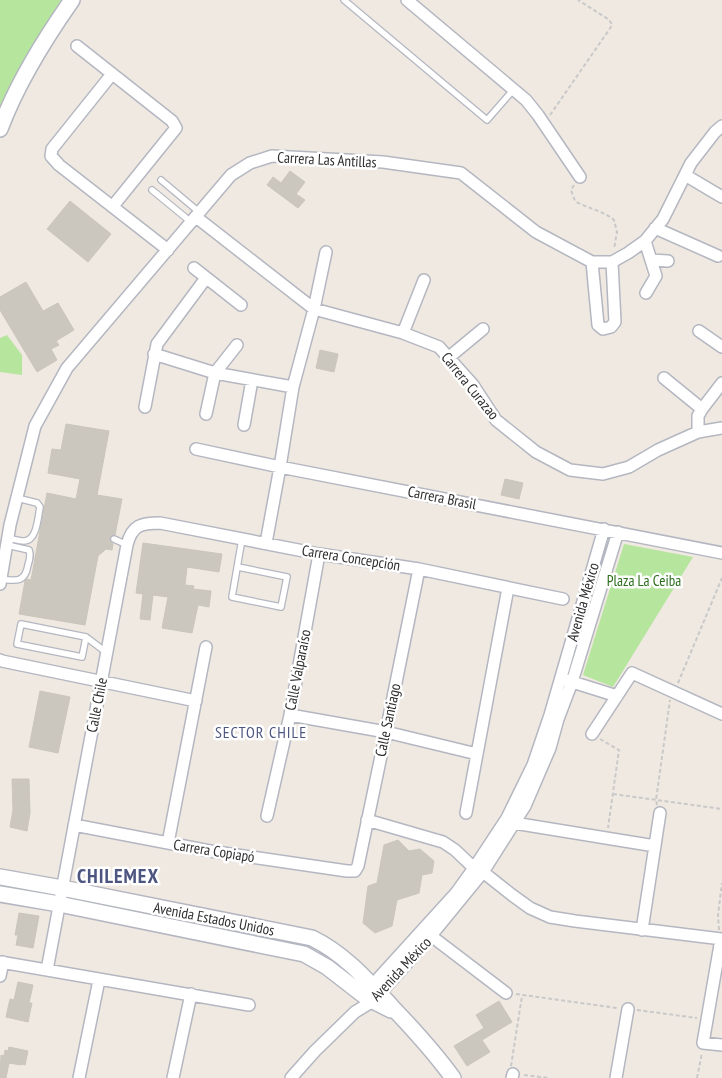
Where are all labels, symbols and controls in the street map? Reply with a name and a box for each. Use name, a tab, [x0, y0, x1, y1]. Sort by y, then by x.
street label: Carrera Las Antillas	[277, 147, 377, 172]
street label: Carrera Curazao	[437, 348, 503, 423]
street label: Carrera Brasil	[406, 482, 478, 514]
street label: Carrera Concepción	[301, 540, 402, 575]
street label: Avenida México	[562, 560, 603, 643]
park label: Plaza La Ceiba	[607, 571, 681, 590]
street label: Calle Valparaíso	[280, 628, 315, 712]
street label: Calle Chile	[82, 676, 111, 734]
street label: Calle Santiago	[370, 682, 405, 758]
district label: SECTOR CHILE	[215, 722, 307, 742]
street label: Carrera Copiapó	[172, 835, 256, 866]
district label: CHILEMEX	[77, 863, 159, 889]
street label: Avenida Estados Unidos	[152, 897, 276, 940]
street label: Avenida México	[366, 933, 435, 1005]

